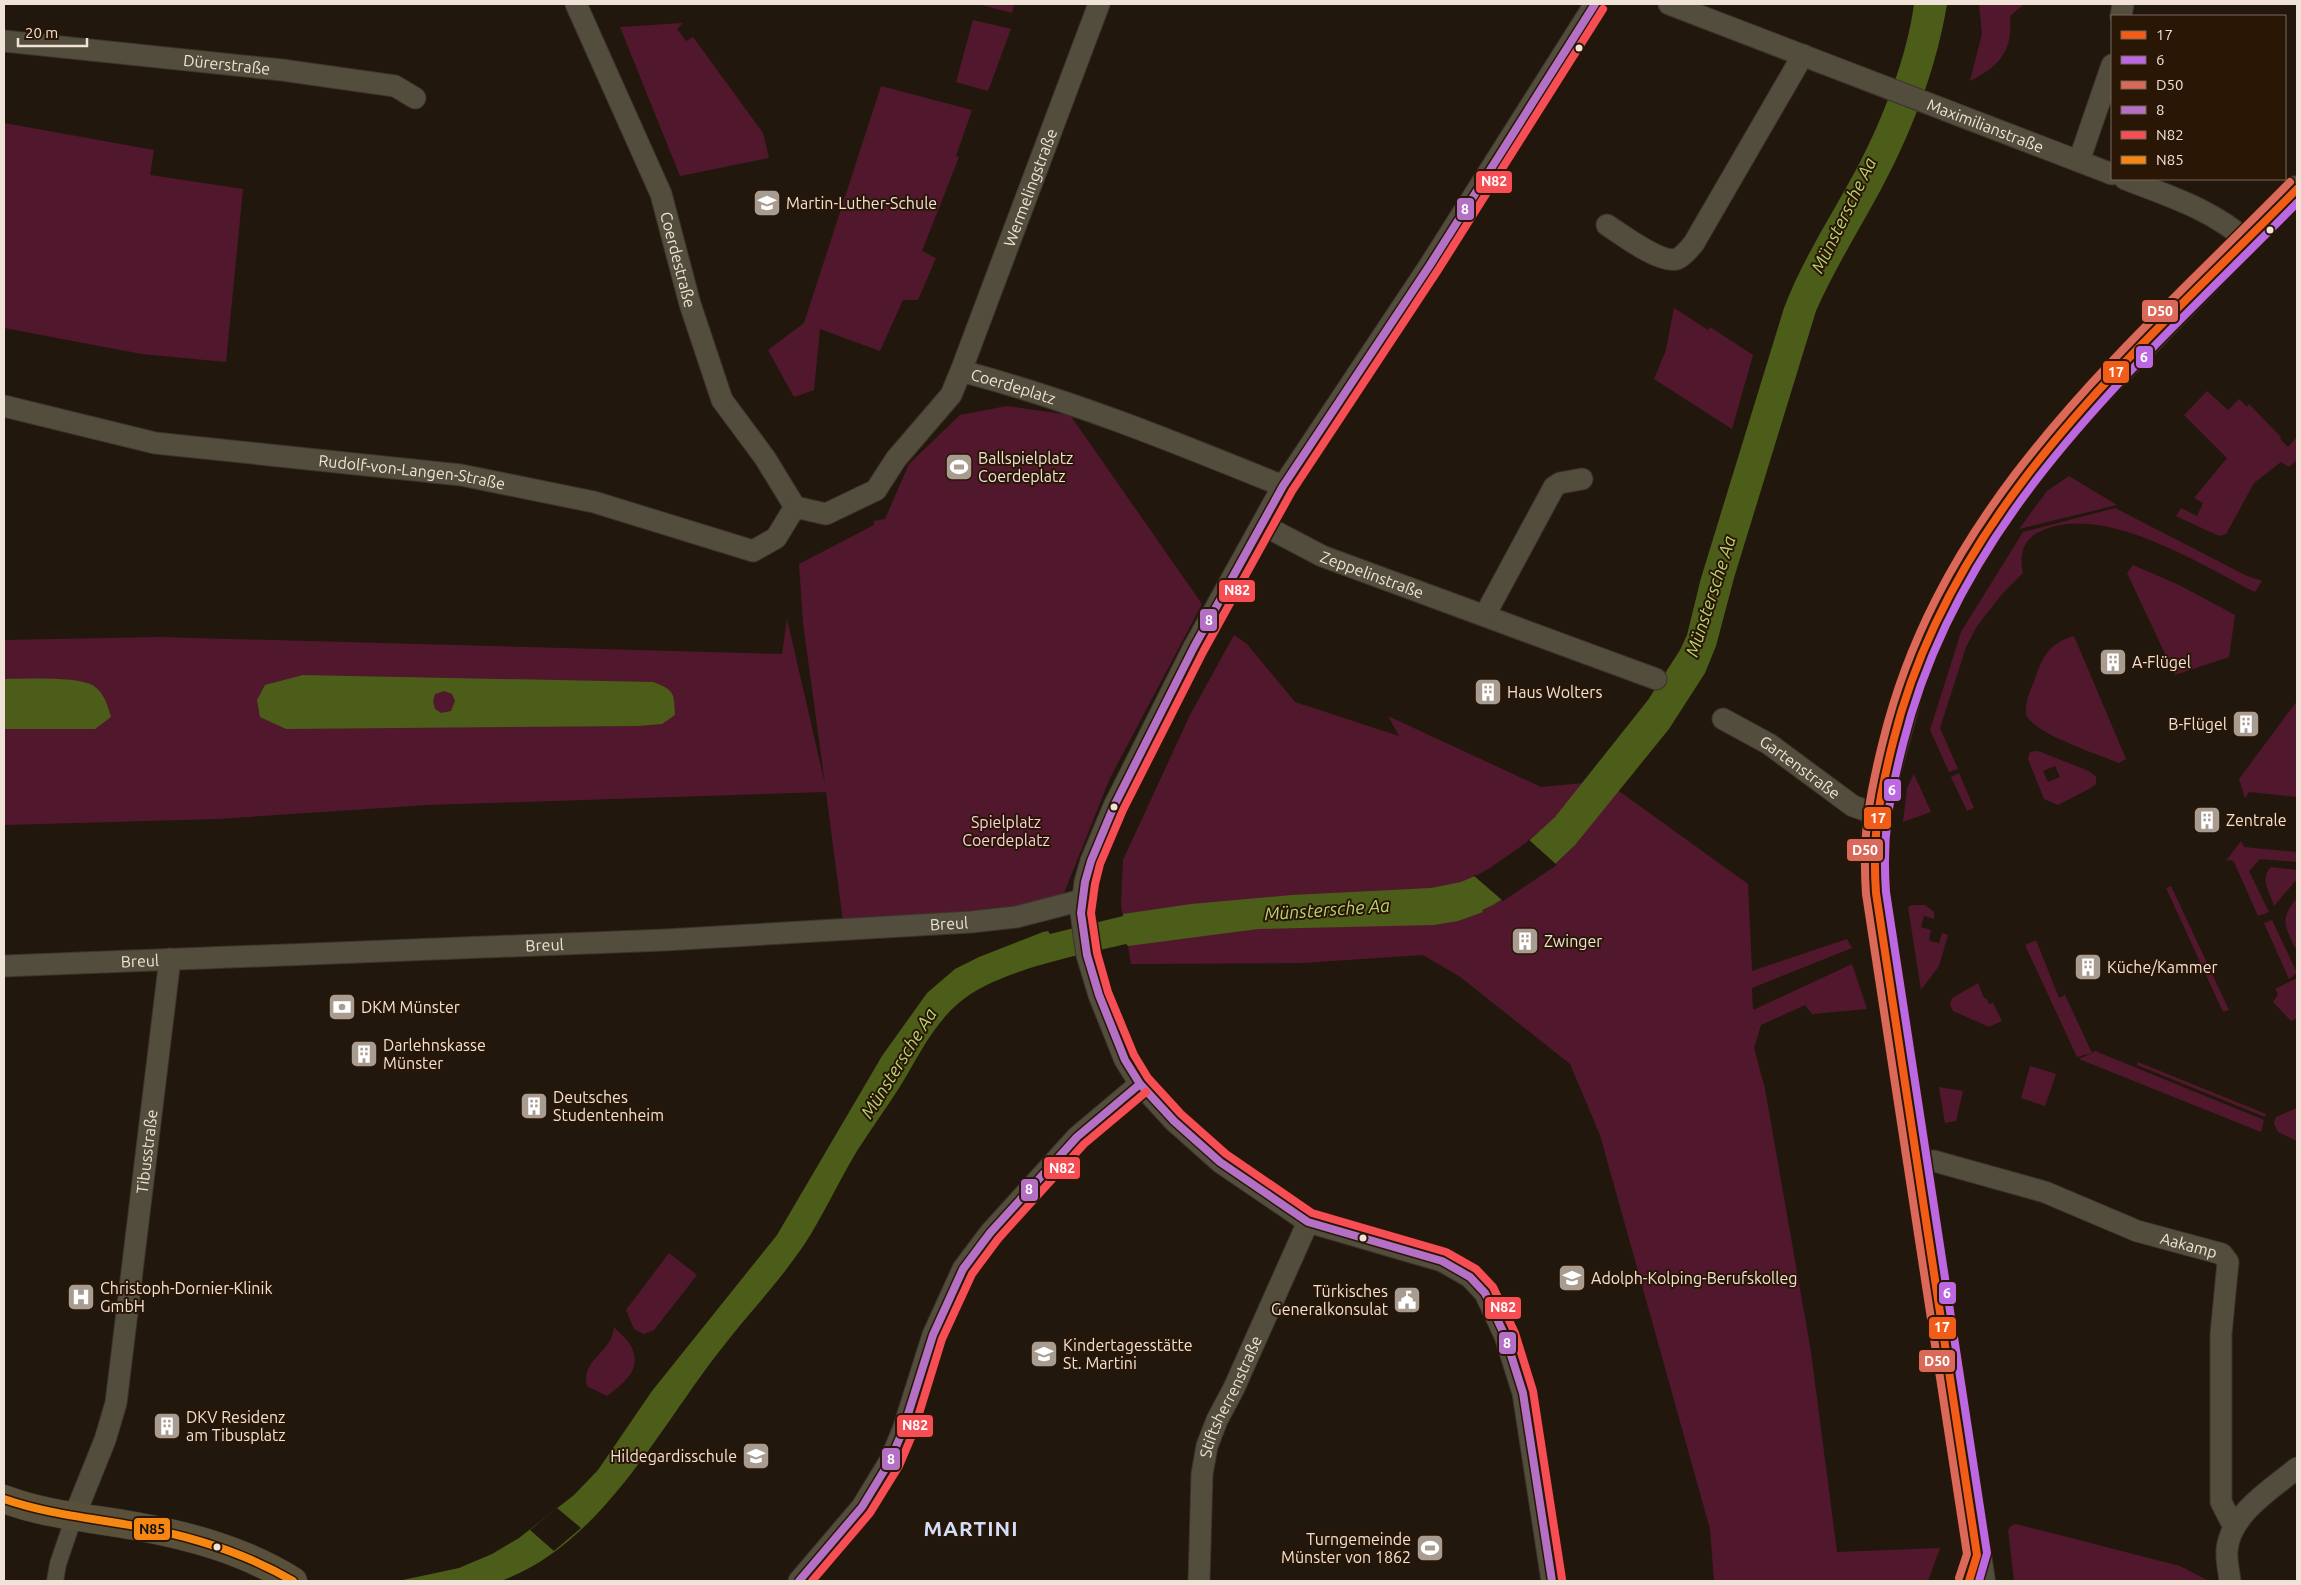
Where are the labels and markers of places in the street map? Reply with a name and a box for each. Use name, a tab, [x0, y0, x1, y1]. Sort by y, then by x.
unlabelled marker	[1574, 43, 1584, 53]
school or university icon: Martin-Luther-Schule	[752, 188, 782, 218]
place label: Martin-Luther-Schule	[786, 194, 937, 212]
unlabelled marker	[2265, 225, 2275, 235]
place label: Ballspielplatz Coerdeplatz	[978, 449, 1073, 485]
sports icon: Ballspielplatz Coerdeplatz	[944, 452, 974, 482]
building icon: A-Flügel	[2098, 647, 2128, 677]
place label: A-Flügel	[2132, 653, 2191, 671]
building icon: Haus Wolters	[1473, 677, 1503, 707]
place label: Haus Wolters	[1507, 683, 1602, 701]
building icon: B-Flügel	[2231, 709, 2261, 739]
place label: B-Flügel	[2168, 715, 2227, 733]
unlabelled marker	[1109, 802, 1119, 812]
building icon: Zentrale	[2192, 805, 2222, 835]
place label: Zentrale	[2226, 811, 2287, 829]
building icon: Zwinger	[1510, 926, 1540, 956]
place label: Zwinger	[1544, 932, 1602, 950]
building icon: Küche/Kammer	[2073, 952, 2103, 982]
place label: Küche/Kammer	[2107, 958, 2218, 976]
bank icon: DKM Münster	[327, 992, 357, 1022]
place label: DKM Münster	[361, 998, 460, 1016]
place label: Darlehnskasse Münster	[383, 1036, 486, 1072]
building icon: Darlehnskasse Münster	[349, 1039, 379, 1069]
place label: Deutsches Studentenheim	[553, 1088, 664, 1124]
building icon: Deutsches Studentenheim	[519, 1091, 549, 1121]
unlabelled marker	[1358, 1233, 1368, 1243]
school or university icon: Adolph-Kolping-Berufskolleg	[1557, 1263, 1587, 1293]
place label: Adolph-Kolping-Berufskolleg	[1591, 1269, 1797, 1287]
place label: Christoph-Dornier-Klinik GmbH	[100, 1279, 272, 1315]
hospital icon: Christoph-Dornier-Klinik GmbH	[66, 1282, 96, 1312]
place label: Türkisches Generalkonsulat	[1271, 1282, 1389, 1318]
public building icon: Türkisches Generalkonsulat	[1392, 1285, 1422, 1315]
place label: Kindertagesstätte St. Martini	[1063, 1336, 1193, 1372]
school or university icon: Kindertagesstätte St. Martini	[1029, 1339, 1059, 1369]
place label: DKV Residenz am Tibusplatz	[186, 1408, 286, 1444]
building icon: DKV Residenz am Tibusplatz	[152, 1411, 182, 1441]
school or university icon: Hildegardisschule	[741, 1441, 771, 1471]
place label: Hildegardisschule	[610, 1447, 737, 1465]
place label: Turngemeinde Münster von 1862	[1281, 1530, 1411, 1566]
sports icon: Turngemeinde Münster von 1862	[1415, 1533, 1445, 1563]
unlabelled marker	[212, 1542, 222, 1552]

